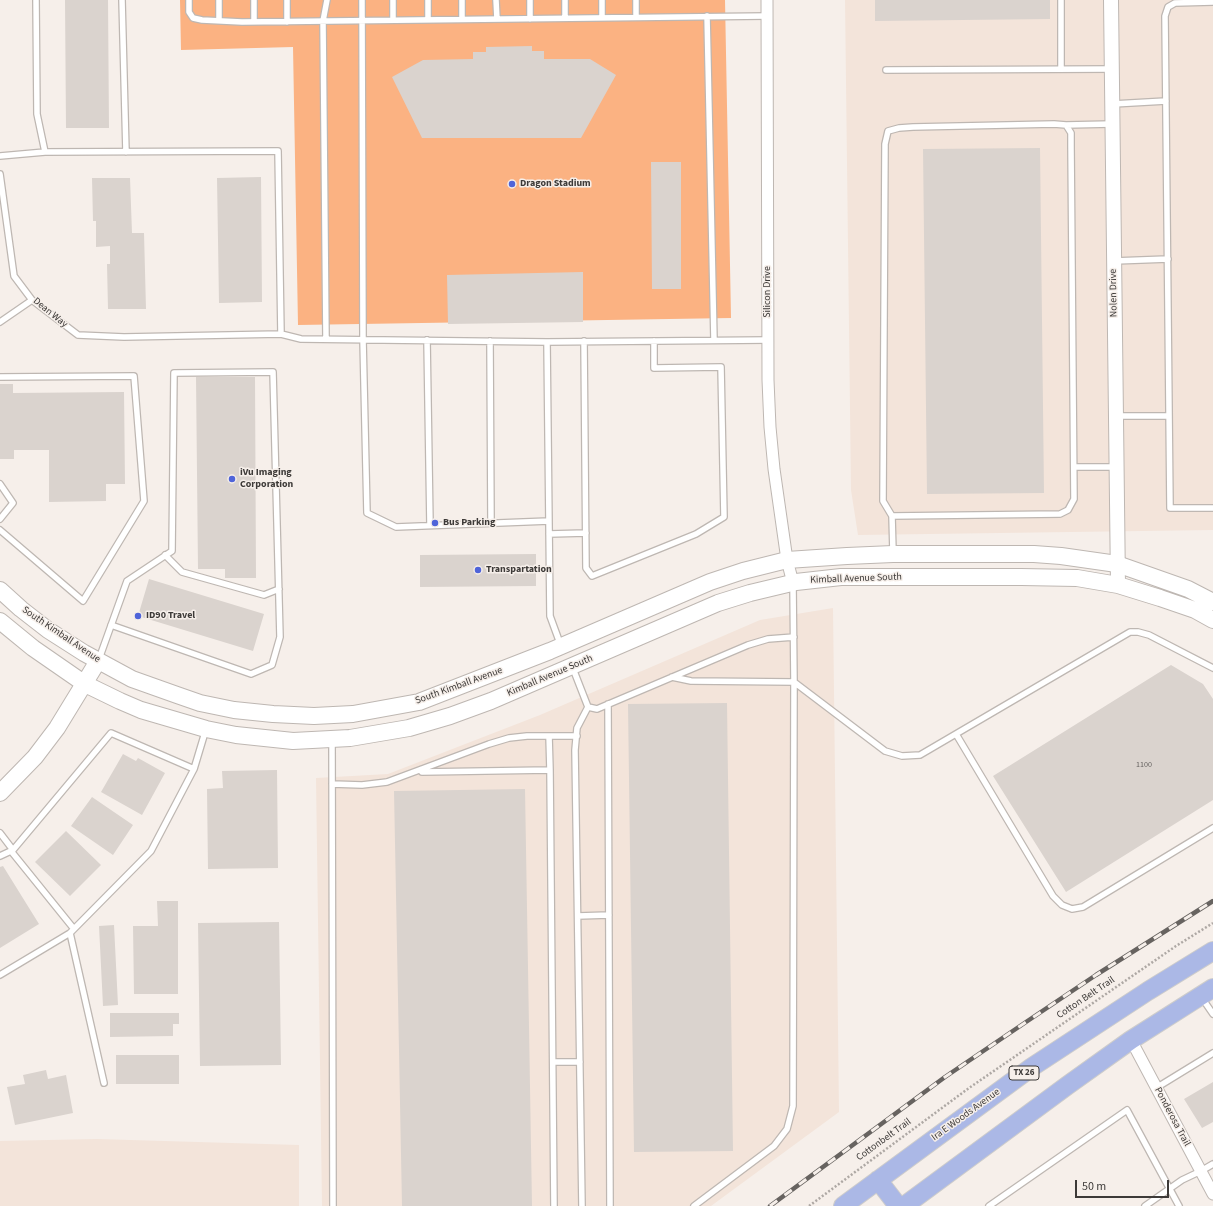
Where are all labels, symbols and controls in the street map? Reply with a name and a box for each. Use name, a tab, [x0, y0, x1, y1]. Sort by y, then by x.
place label: Dragon Stadium	[520, 178, 591, 190]
marker: Dragon Stadium	[507, 179, 517, 189]
street label: Silicon Drive	[762, 266, 774, 318]
street label: Nolen Drive	[1108, 269, 1120, 317]
street label: Dean Way	[30, 295, 70, 331]
place label: iVu Imaging Corporation	[240, 467, 293, 490]
marker: iVu Imaging Corporation	[227, 474, 237, 484]
place label: Bus Parking	[443, 517, 495, 529]
marker: Bus Parking	[430, 518, 440, 528]
place label: Transpartation	[486, 564, 552, 576]
marker: Transpartation	[473, 565, 483, 575]
street label: Kimball Avenue South	[810, 571, 902, 587]
street label: South Kimball Avenue	[20, 604, 102, 666]
place label: ID90 Travel	[146, 610, 195, 622]
marker: ID90 Travel	[133, 611, 143, 621]
street label: Kimball Avenue South	[505, 653, 595, 699]
street label: South Kimball Avenue	[414, 665, 504, 707]
house number: 1100	[1136, 760, 1152, 770]
street label: Cotton Belt Trail	[1055, 974, 1117, 1022]
road number: TX 26	[1009, 1066, 1039, 1080]
street label: Ponderosa Trail	[1151, 1085, 1193, 1149]
street label: Ira E Woods Avenue	[930, 1086, 1002, 1144]
street label: Cottonbelt Trail	[854, 1116, 914, 1164]
scale bar	[1077, 1172, 1171, 1198]
text: 50 m	[1082, 1178, 1106, 1195]

